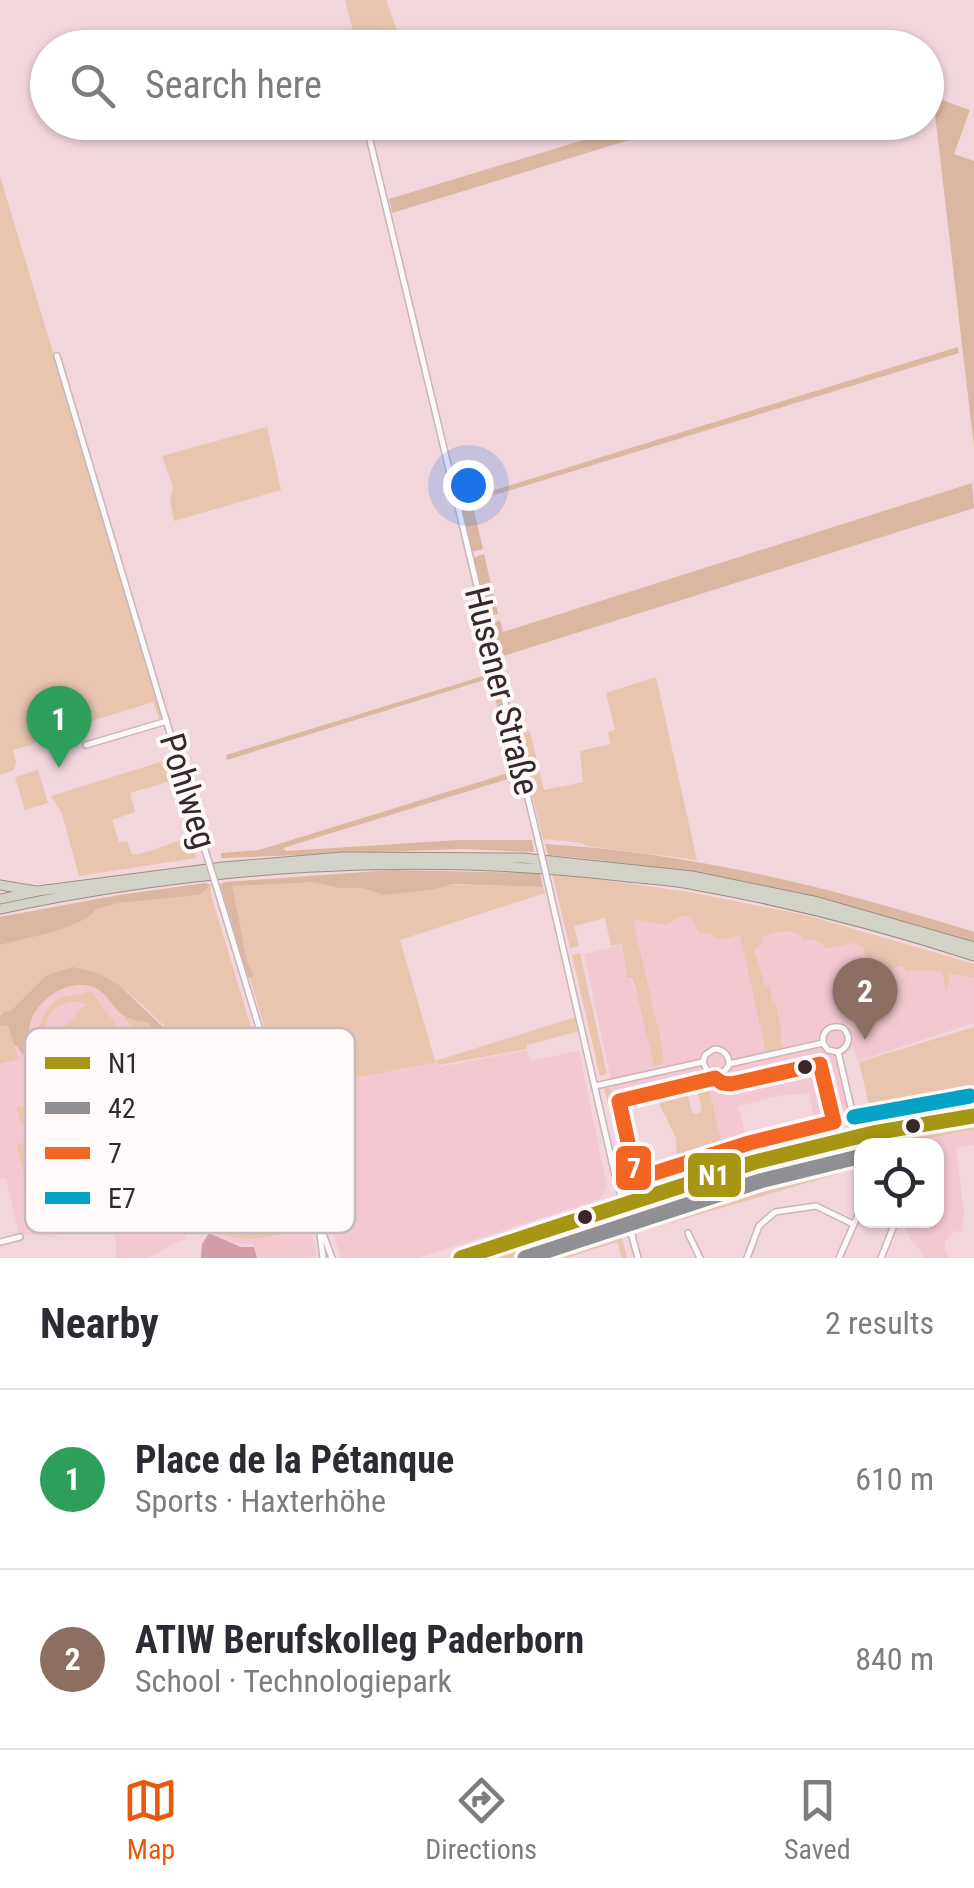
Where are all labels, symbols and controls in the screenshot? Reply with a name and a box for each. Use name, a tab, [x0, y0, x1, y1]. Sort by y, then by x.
search box	[30, 30, 944, 140]
icon: search	[65, 58, 120, 113]
text: Search here	[145, 63, 322, 107]
your location	[443, 460, 494, 511]
street label: Husener Straße	[456, 583, 547, 799]
pin: 1	[27, 686, 92, 768]
street label: Pohlweg	[151, 729, 224, 854]
pin: 2	[832, 958, 898, 1040]
legend	[25, 1028, 355, 1233]
text: N1	[108, 1047, 139, 1080]
unlabelled marker	[795, 1057, 815, 1077]
text: 42	[108, 1092, 136, 1125]
unlabelled marker	[903, 1116, 923, 1136]
text: 7	[108, 1137, 122, 1170]
map controls	[854, 1138, 944, 1228]
button: locate	[854, 1138, 944, 1228]
line badge: 7	[614, 1144, 653, 1192]
line badge: N1	[686, 1151, 743, 1199]
text: 7	[627, 1152, 641, 1185]
text: N1	[698, 1159, 730, 1192]
text: E7	[108, 1182, 136, 1215]
unlabelled marker	[575, 1207, 595, 1227]
text: Nearby	[40, 1299, 159, 1348]
text: 2 results	[825, 1304, 934, 1342]
text: Place de la Pétanque	[135, 1438, 454, 1482]
text: 1	[64, 1460, 81, 1498]
text: 610 m	[855, 1460, 934, 1498]
text: Sports · Haxterhöhe	[135, 1482, 386, 1520]
text: ATIW Berufskolleg Paderborn	[135, 1618, 584, 1662]
text: 2	[64, 1640, 81, 1678]
text: 840 m	[855, 1640, 934, 1678]
text: School · Technologiepark	[135, 1662, 452, 1700]
tab: Map	[123, 1773, 178, 1866]
tab: Directions	[425, 1773, 537, 1866]
tab: Saved	[784, 1773, 851, 1866]

